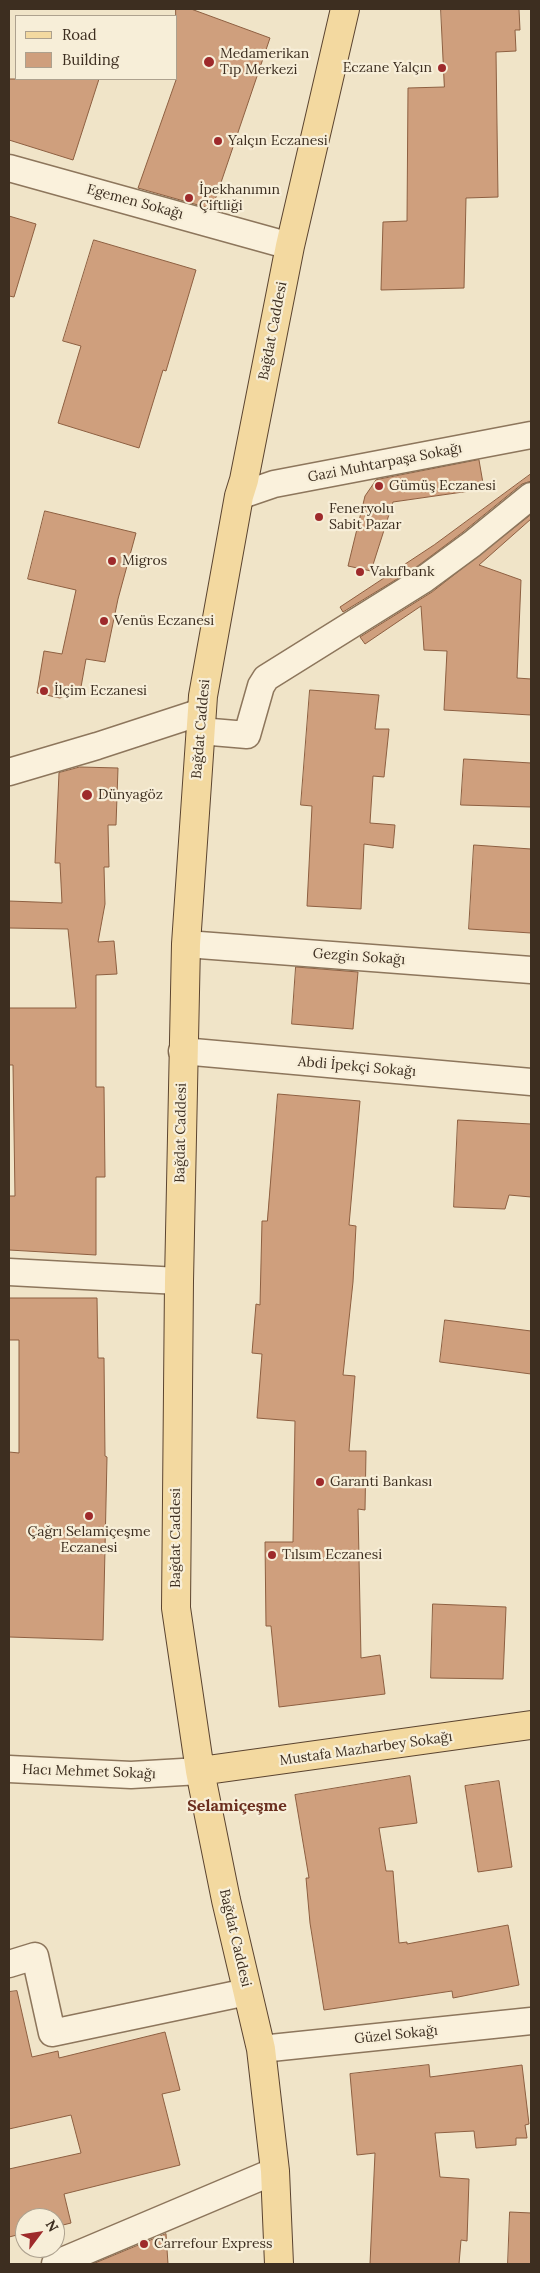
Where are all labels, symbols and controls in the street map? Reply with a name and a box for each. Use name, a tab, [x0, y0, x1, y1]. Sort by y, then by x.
legend	[15, 15, 178, 80]
text: Road	[62, 25, 97, 44]
place label: Medamerikan Tıp Merkezi	[220, 46, 309, 78]
text: Building	[62, 50, 119, 69]
marker: Medamerikan Tıp Merkezi	[202, 55, 216, 69]
place label: Eczane Yalçın	[343, 60, 432, 76]
marker: Eczane Yalçın	[436, 62, 448, 74]
place label: Yalçın Eczanesi	[228, 133, 328, 149]
marker: Yalçın Eczanesi	[212, 135, 224, 147]
street label: Egemen Sokağı	[85, 181, 185, 223]
place label: İpekhanımın Çiftliği	[199, 182, 280, 214]
marker: İpekhanımın Çiftliği	[183, 192, 195, 204]
street label: Bağdat Caddesi	[255, 280, 291, 382]
street label: Gazi Muhtarpaşa Sokağı	[306, 440, 464, 486]
place label: Gümüş Eczanesi	[389, 478, 496, 494]
marker: Gümüş Eczanesi	[373, 480, 385, 492]
place label: Feneryolu Sabit Pazar	[329, 501, 402, 534]
marker: Feneryolu Sabit Pazar	[313, 511, 325, 523]
place label: Migros	[122, 553, 167, 569]
marker: Migros	[106, 555, 118, 567]
place label: Vakıfbank	[370, 564, 434, 580]
marker: Vakıfbank	[354, 566, 366, 578]
place label: Venüs Eczanesi	[114, 613, 214, 629]
marker: Venüs Eczanesi	[98, 615, 110, 627]
street label: Bağdat Caddesi	[188, 678, 214, 780]
place label: İlçim Eczanesi	[54, 683, 147, 699]
marker: İlçim Eczanesi	[38, 685, 50, 697]
place label: Dünyagöz	[98, 787, 163, 803]
marker: Dünyagöz	[80, 788, 94, 802]
street label: Gezgin Sokağı	[312, 945, 406, 969]
street label: Abdi İpekçi Sokağı	[297, 1053, 417, 1081]
street label: Bağdat Caddesi	[172, 1083, 190, 1183]
place label: Garanti Bankası	[330, 1474, 432, 1490]
marker: Garanti Bankası	[314, 1476, 326, 1488]
street label: Bağdat Caddesi	[168, 1488, 184, 1588]
marker: Çağrı Selamiçeşme Eczanesi	[83, 1510, 95, 1522]
place label: Çağrı Selamiçeşme Eczanesi	[28, 1524, 150, 1556]
place label: Tılsım Eczanesi	[282, 1547, 382, 1563]
marker: Tılsım Eczanesi	[266, 1549, 278, 1561]
street label: Mustafa Mazharbey Sokağı	[278, 1729, 454, 1769]
street label: Hacı Mehmet Sokağı	[22, 1761, 156, 1783]
district label: Selamiçeşme	[187, 1796, 287, 1816]
street label: Bağdat Caddesi	[216, 1887, 254, 1989]
street label: Güzel Sokağı	[353, 2022, 439, 2048]
north arrow	[15, 2208, 65, 2258]
text: N	[41, 2217, 62, 2235]
place label: Carrefour Express	[154, 2236, 273, 2252]
marker: Carrefour Express	[138, 2238, 150, 2250]

